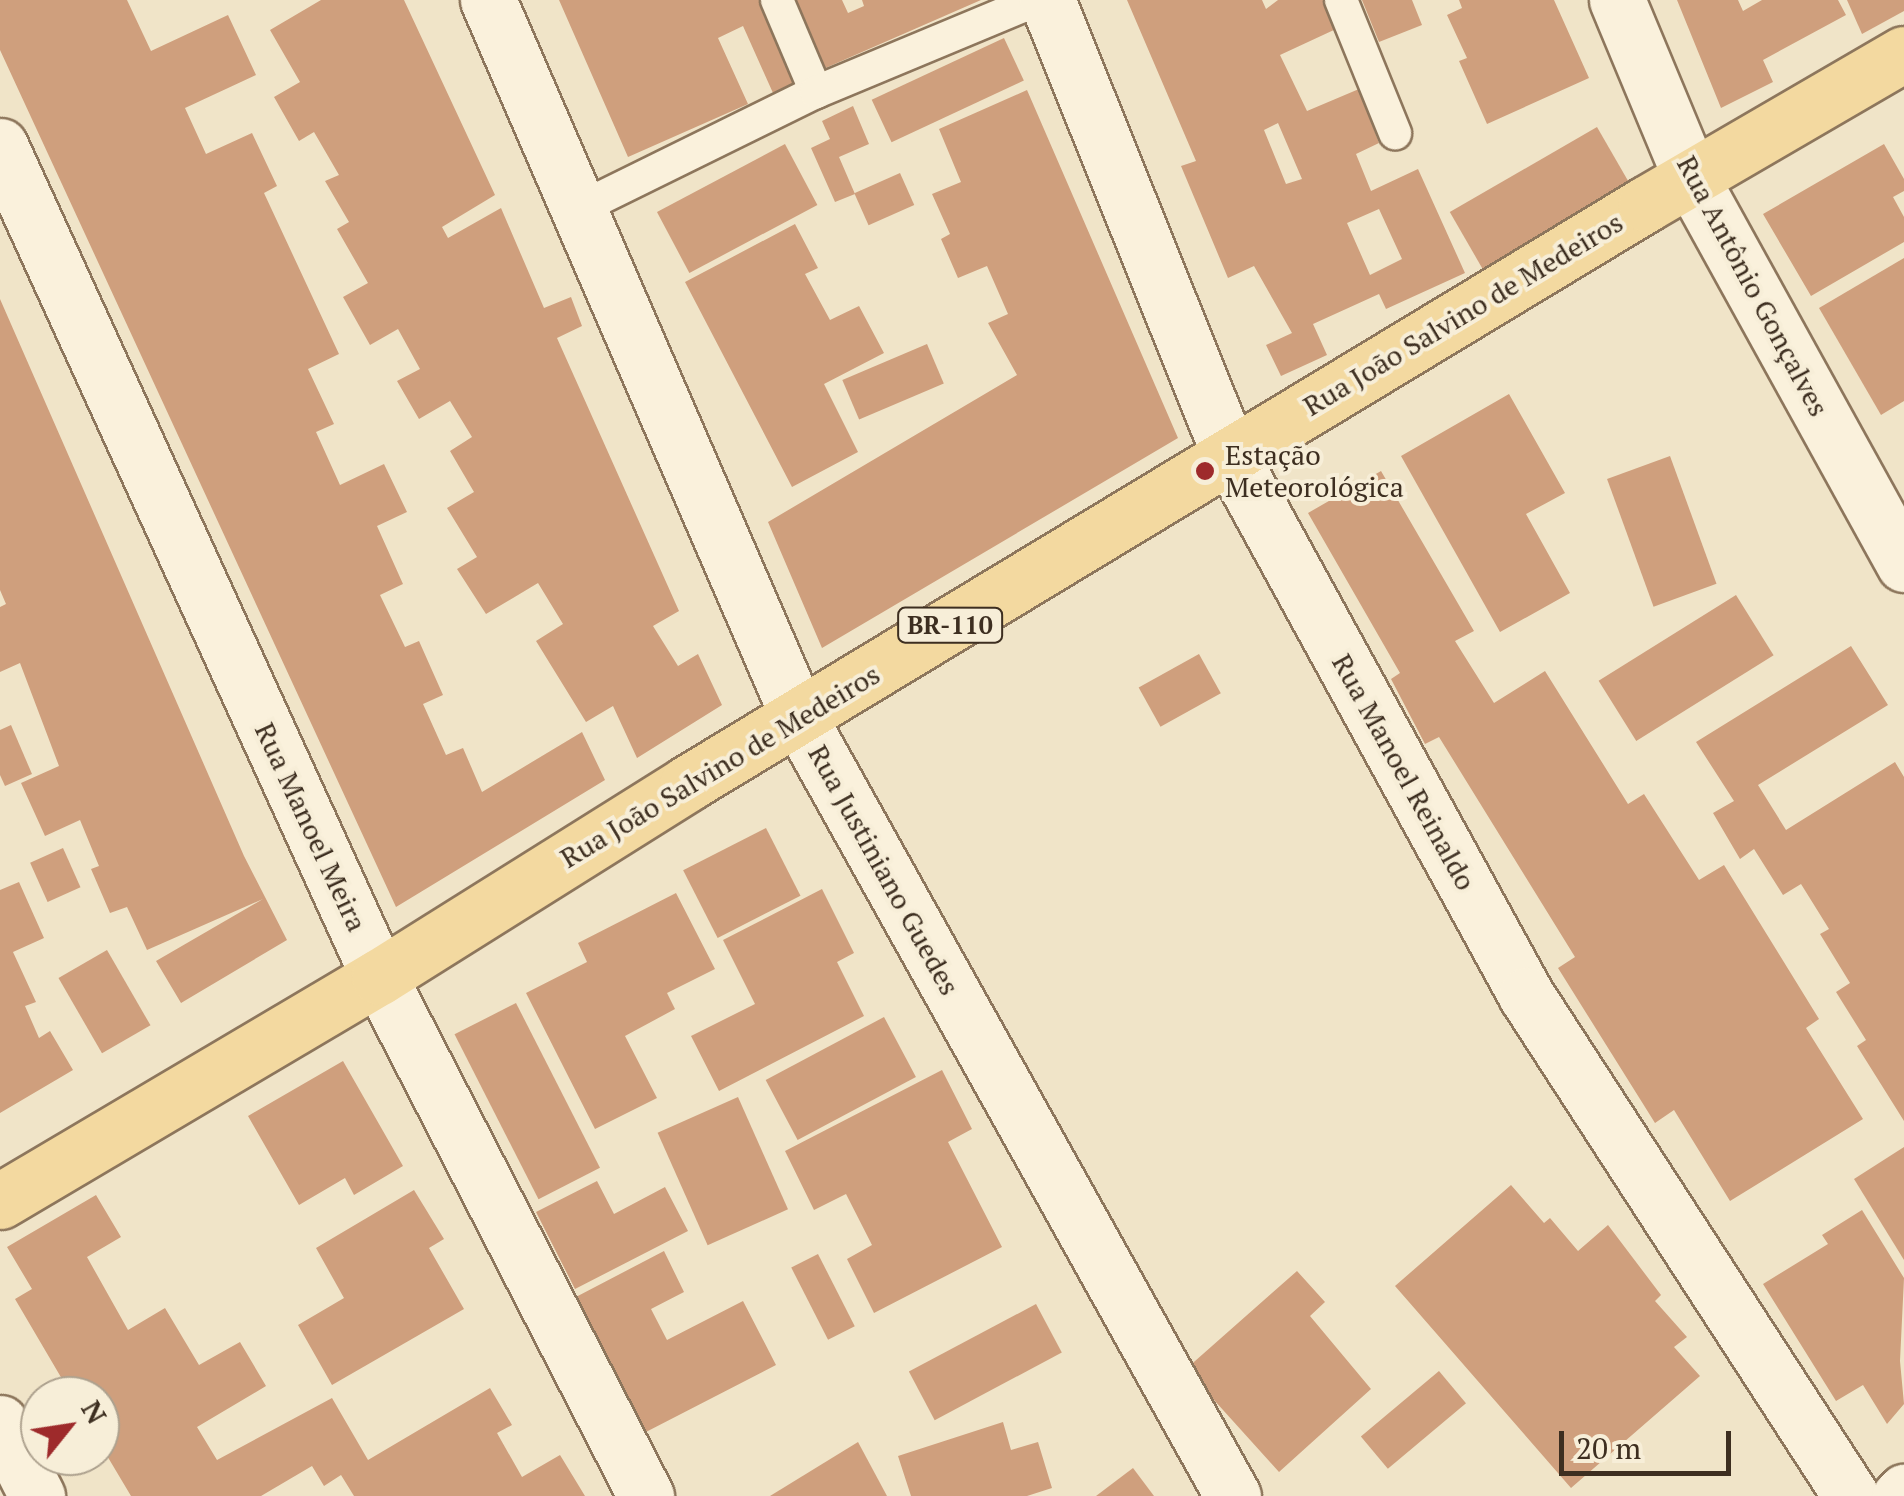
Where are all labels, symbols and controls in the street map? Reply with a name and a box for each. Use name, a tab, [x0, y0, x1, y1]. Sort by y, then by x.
street label: Rua Antônio Gonçalves	[1670, 150, 1836, 422]
street label: Rua João Salvino de Medeiros	[1297, 205, 1629, 423]
place label: Estação Meteorológica	[1225, 438, 1404, 504]
marker: Estação Meteorológica	[1194, 460, 1216, 482]
road number: BR-110	[895, 605, 1005, 645]
street label: Rua Manoel Reinaldo	[1325, 648, 1483, 896]
street label: Rua João Salvino de Medeiros	[554, 657, 886, 875]
street label: Rua Manoel Meira	[248, 717, 374, 937]
street label: Rua Justiniano Guedes	[801, 739, 967, 1001]
north arrow	[20, 1376, 120, 1476]
text: N	[73, 1393, 116, 1430]
scale bar	[1564, 1411, 1736, 1473]
text: 20 m	[1576, 1428, 1641, 1468]

